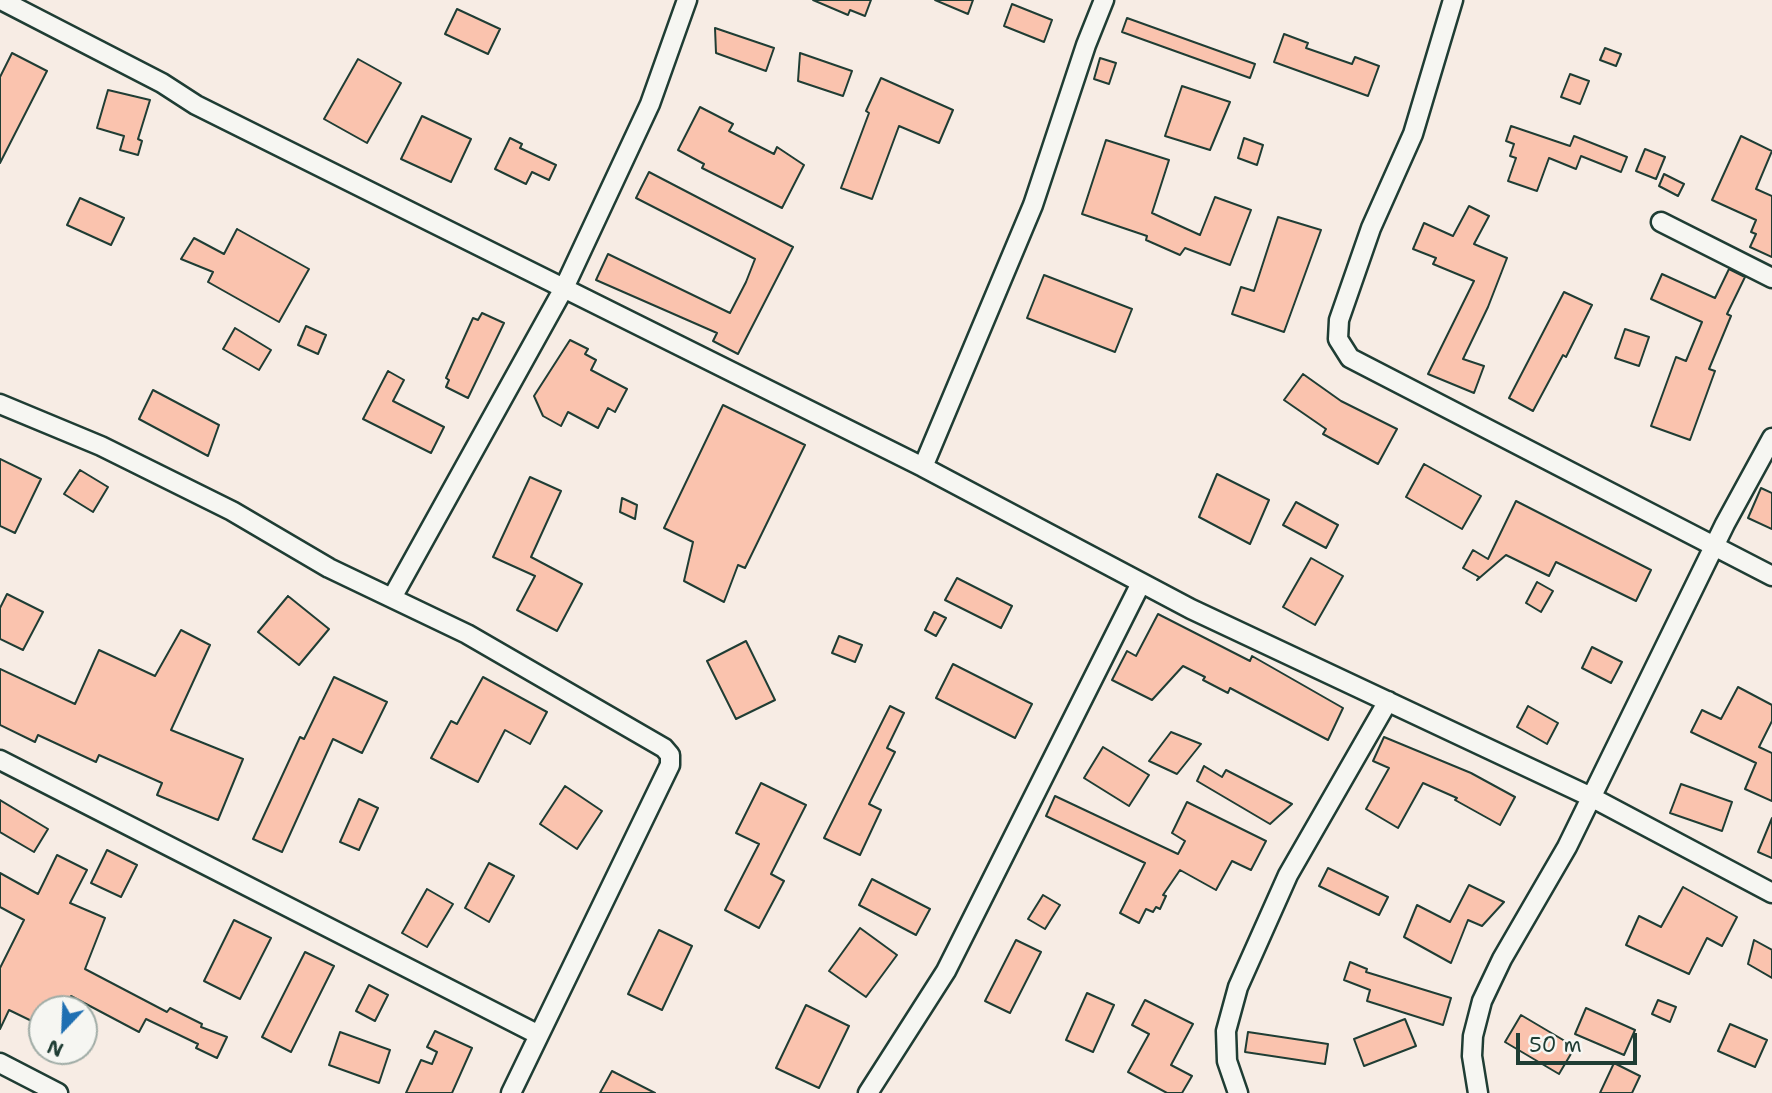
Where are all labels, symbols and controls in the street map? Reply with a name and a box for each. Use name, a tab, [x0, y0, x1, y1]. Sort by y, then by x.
north arrow	[28, 995, 98, 1065]
scale bar	[1520, 1020, 1641, 1064]
text: 50 m	[1529, 1031, 1582, 1059]
text: N	[44, 1034, 67, 1062]

